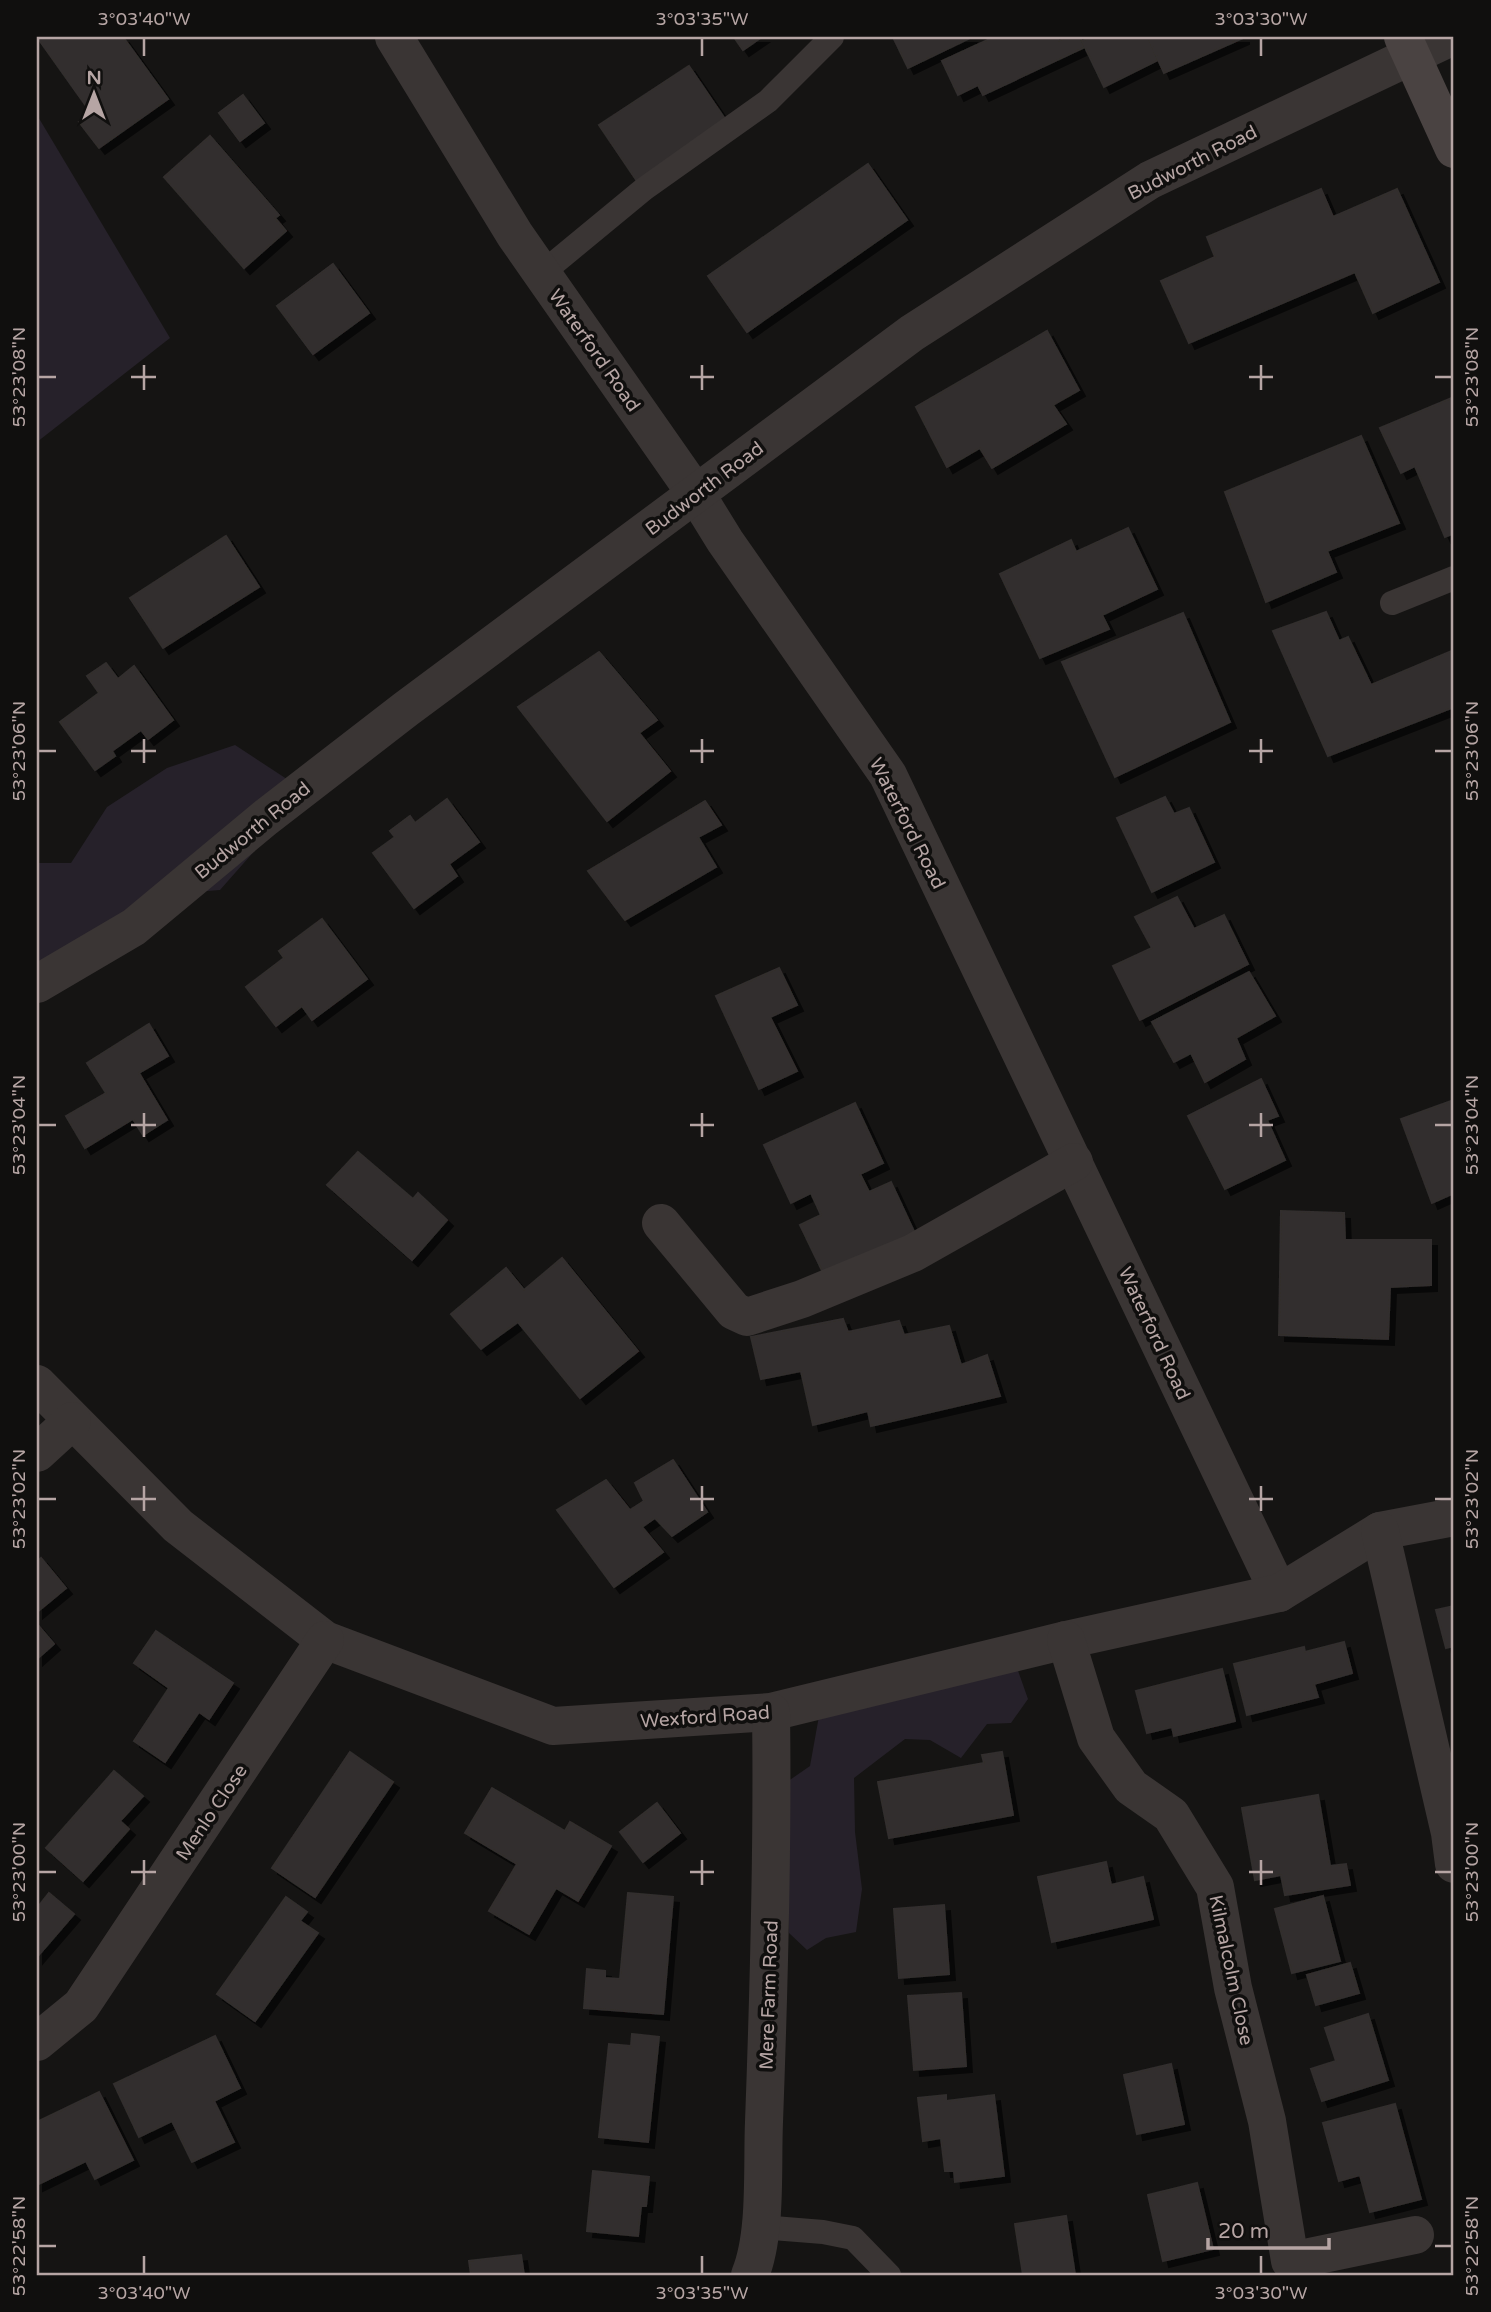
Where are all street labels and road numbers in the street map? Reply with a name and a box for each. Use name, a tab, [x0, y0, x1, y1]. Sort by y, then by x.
street label: Budworth Road	[1124, 121, 1261, 205]
street label: Waterford Road	[544, 285, 644, 416]
street label: Budworth Road	[641, 437, 768, 540]
street label: Waterford Road	[865, 754, 950, 893]
street label: Budworth Road	[191, 778, 315, 884]
street label: Waterford Road	[1114, 1264, 1194, 1403]
street label: Wexford Road	[640, 1702, 770, 1732]
street label: Menlo Close	[172, 1760, 252, 1865]
street label: Kilmalcolm Close	[1204, 1893, 1258, 2047]
street label: Mere Farm Road	[755, 1920, 783, 2070]

